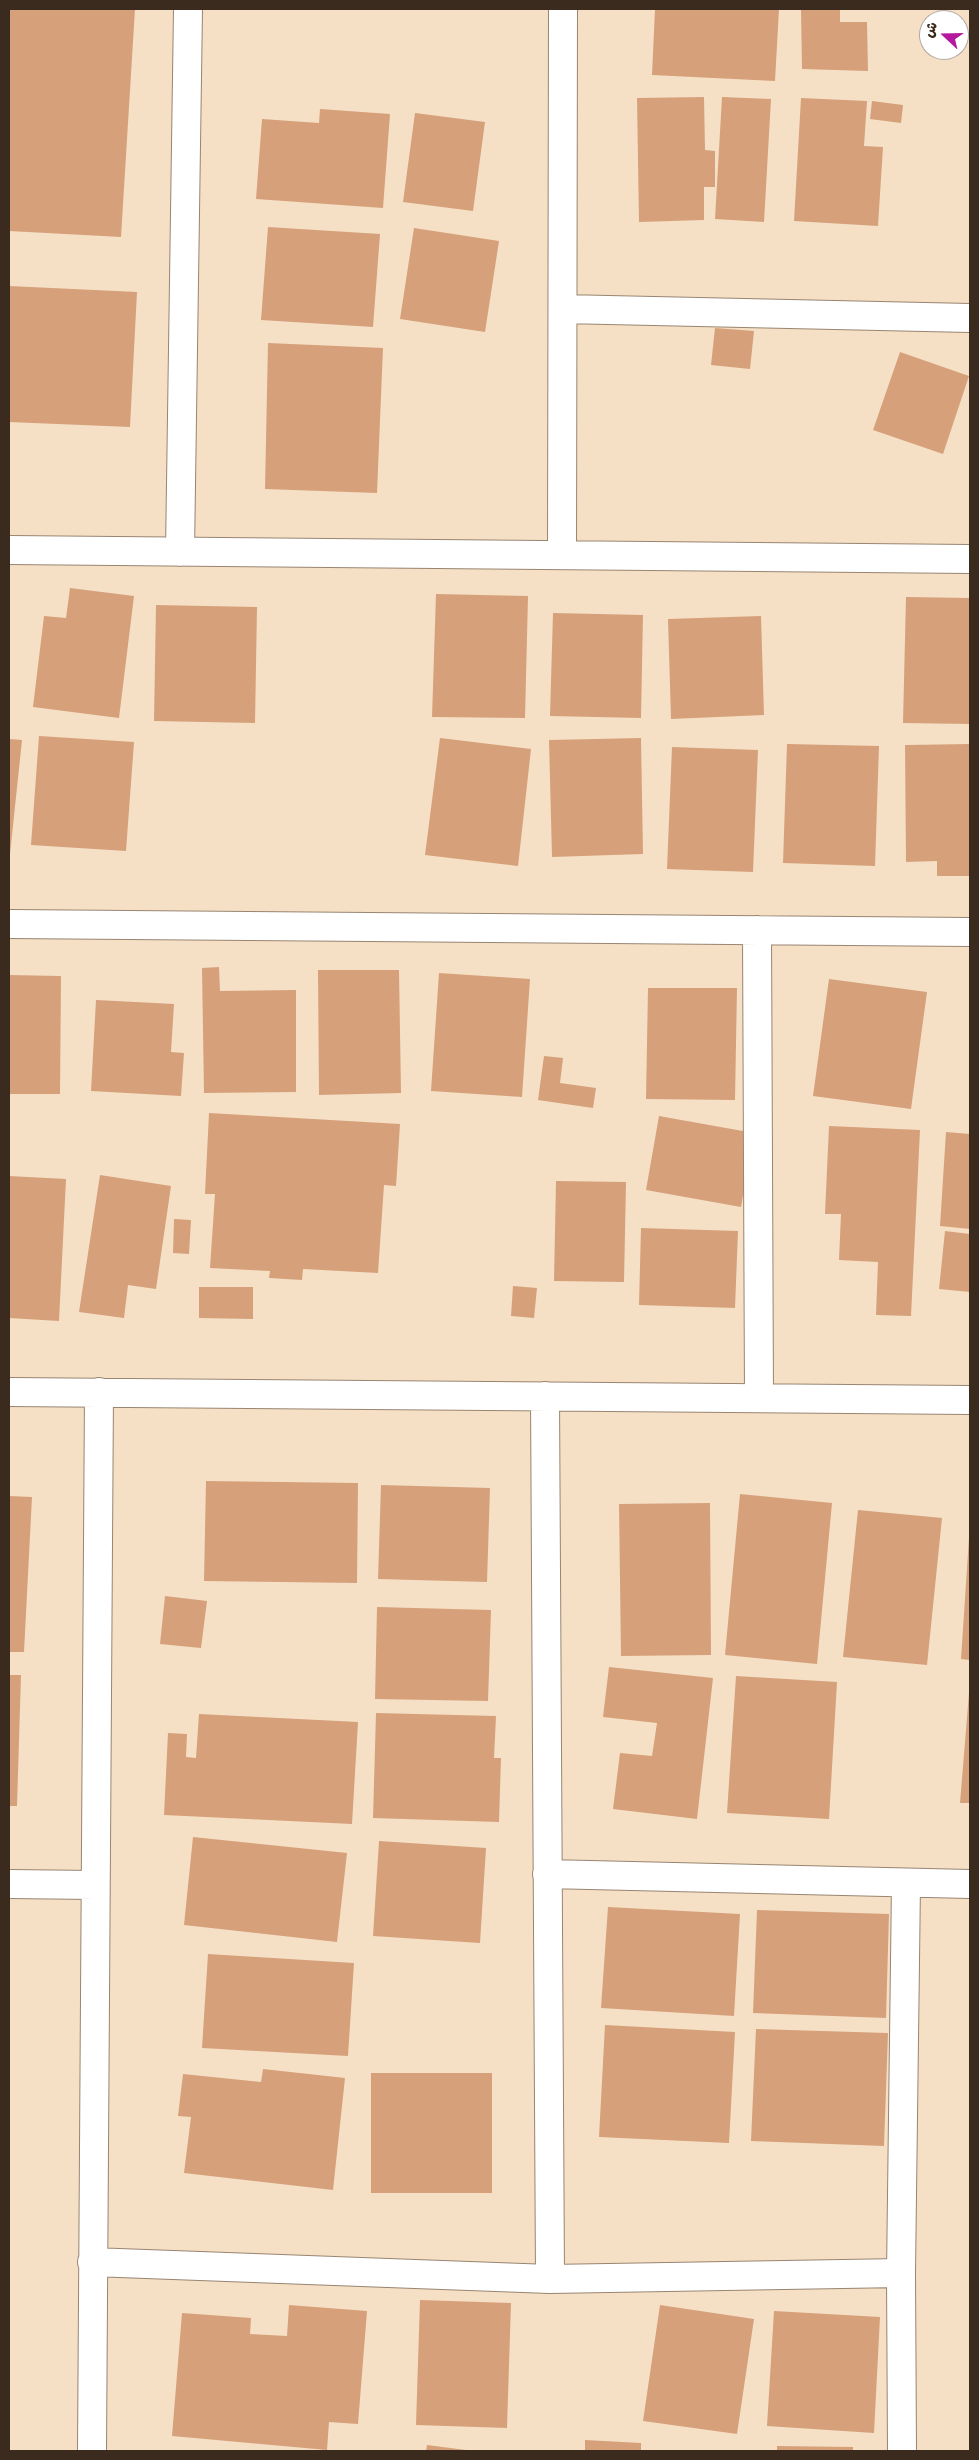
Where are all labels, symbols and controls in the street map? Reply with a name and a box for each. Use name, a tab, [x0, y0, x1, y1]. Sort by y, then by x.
north arrow	[919, 10, 969, 60]
text: ش	[920, 20, 941, 40]

